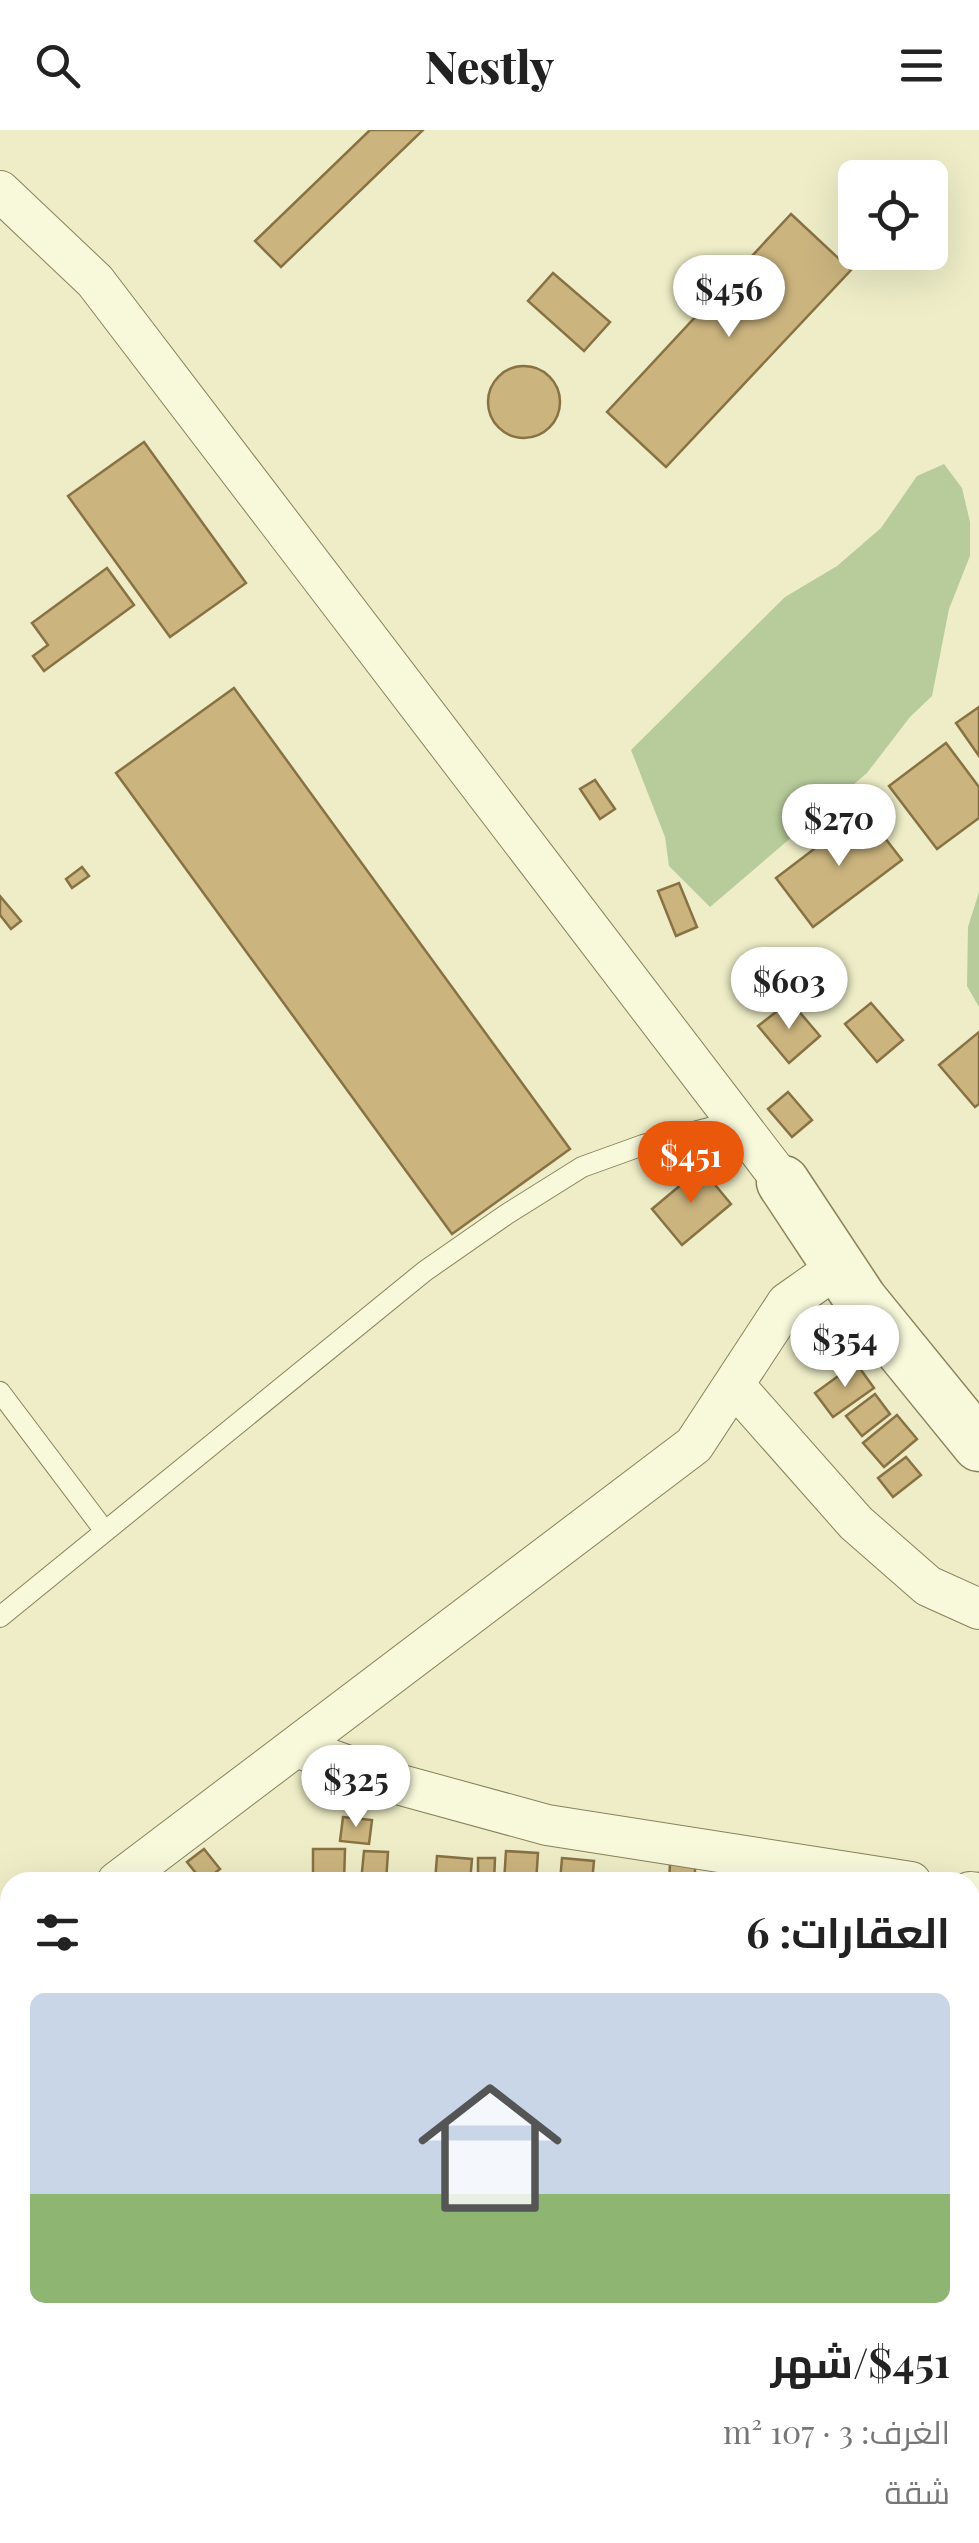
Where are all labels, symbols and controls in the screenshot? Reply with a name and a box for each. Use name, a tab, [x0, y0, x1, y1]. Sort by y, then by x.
text: Nestly	[425, 35, 554, 95]
icon: search	[30, 38, 85, 93]
icon: menu	[894, 38, 949, 93]
map controls	[838, 160, 948, 270]
button: locate	[838, 160, 948, 270]
pin: $456	[670, 255, 788, 340]
text: $456	[695, 266, 763, 309]
pin: $270	[780, 784, 898, 869]
text: $270	[804, 795, 874, 838]
pin: $603	[730, 947, 848, 1032]
text: $603	[753, 958, 825, 1001]
pin: $451	[632, 1121, 750, 1206]
text: $451	[660, 1132, 722, 1175]
pin: $354	[786, 1305, 904, 1390]
text: $354	[812, 1316, 878, 1359]
pin: $325	[297, 1745, 415, 1830]
text: $325	[323, 1756, 389, 1799]
text: العقارات: 6	[746, 1903, 950, 1959]
icon: filters	[30, 1905, 85, 1960]
icon: home	[400, 2058, 580, 2238]
text: $451/شهر	[771, 2333, 950, 2389]
text: الغرف: 3 · 107 m²	[723, 2409, 950, 2452]
text: شقة	[885, 2469, 950, 2512]

